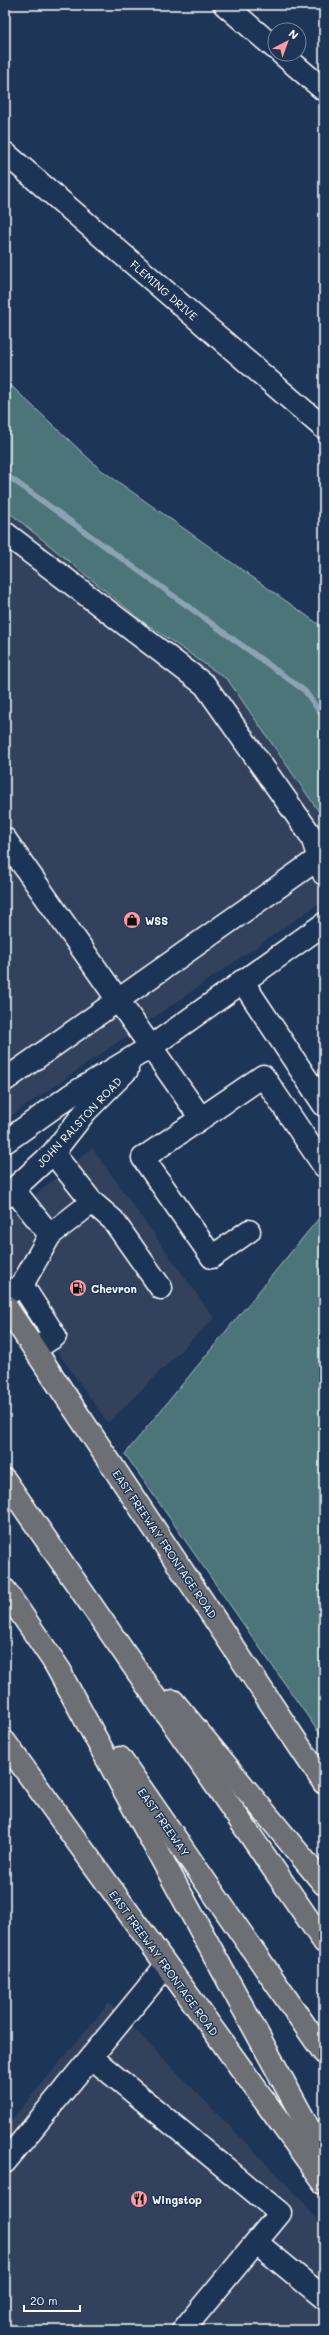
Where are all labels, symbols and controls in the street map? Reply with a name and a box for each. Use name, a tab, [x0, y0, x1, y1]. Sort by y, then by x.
north arrow	[267, 22, 307, 62]
text: N	[286, 26, 302, 42]
street label: FLEMING DRIVE	[127, 257, 201, 323]
shop icon: WSS	[122, 910, 142, 930]
place label: WSS	[145, 913, 168, 928]
street label: JOHN RALSTON ROAD	[33, 1074, 125, 1170]
fuel station icon: Chevron	[68, 1278, 88, 1298]
place label: Chevron	[91, 1281, 137, 1296]
street label: EAST FREEWAY FRONTAGE ROAD	[110, 1467, 220, 1621]
street label: EAST FREEWAY	[135, 1785, 193, 1859]
street label: EAST FREEWAY FRONTAGE ROAD	[106, 1887, 222, 2039]
restaurant icon: Wingstop	[129, 2189, 149, 2209]
place label: Wingstop	[152, 2192, 202, 2207]
scale bar	[24, 2287, 80, 2313]
text: 20 m	[30, 2292, 58, 2308]

